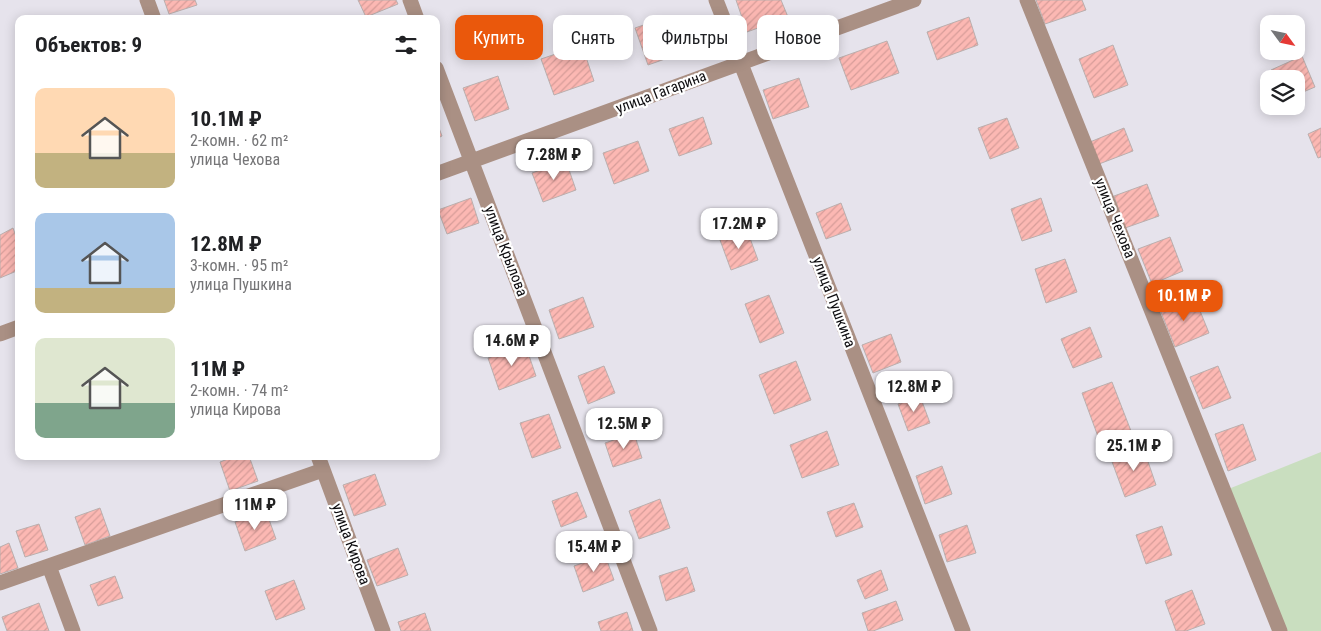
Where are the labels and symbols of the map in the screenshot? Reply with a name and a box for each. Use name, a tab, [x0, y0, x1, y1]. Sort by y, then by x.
north arrow	[1260, 15, 1305, 60]
street label: улица Гагарина	[613, 67, 709, 117]
pin: 7.28M ₽	[508, 138, 600, 181]
street label: улица Чехова	[1091, 175, 1139, 261]
street label: улица Крылова	[480, 203, 532, 299]
pin: 17.2M ₽	[693, 208, 785, 250]
street label: улица Пушкина	[808, 254, 860, 350]
pin: 10.1M ₽	[1138, 280, 1230, 322]
pin: 14.6M ₽	[466, 324, 558, 367]
pin: 12.8M ₽	[868, 370, 960, 413]
pin: 12.5M ₽	[578, 408, 670, 450]
pin: 25.1M ₽	[1088, 430, 1180, 472]
pin: 11M ₽	[220, 488, 290, 531]
street label: улица Кирова	[328, 501, 374, 587]
pin: 15.4M ₽	[548, 530, 640, 573]

